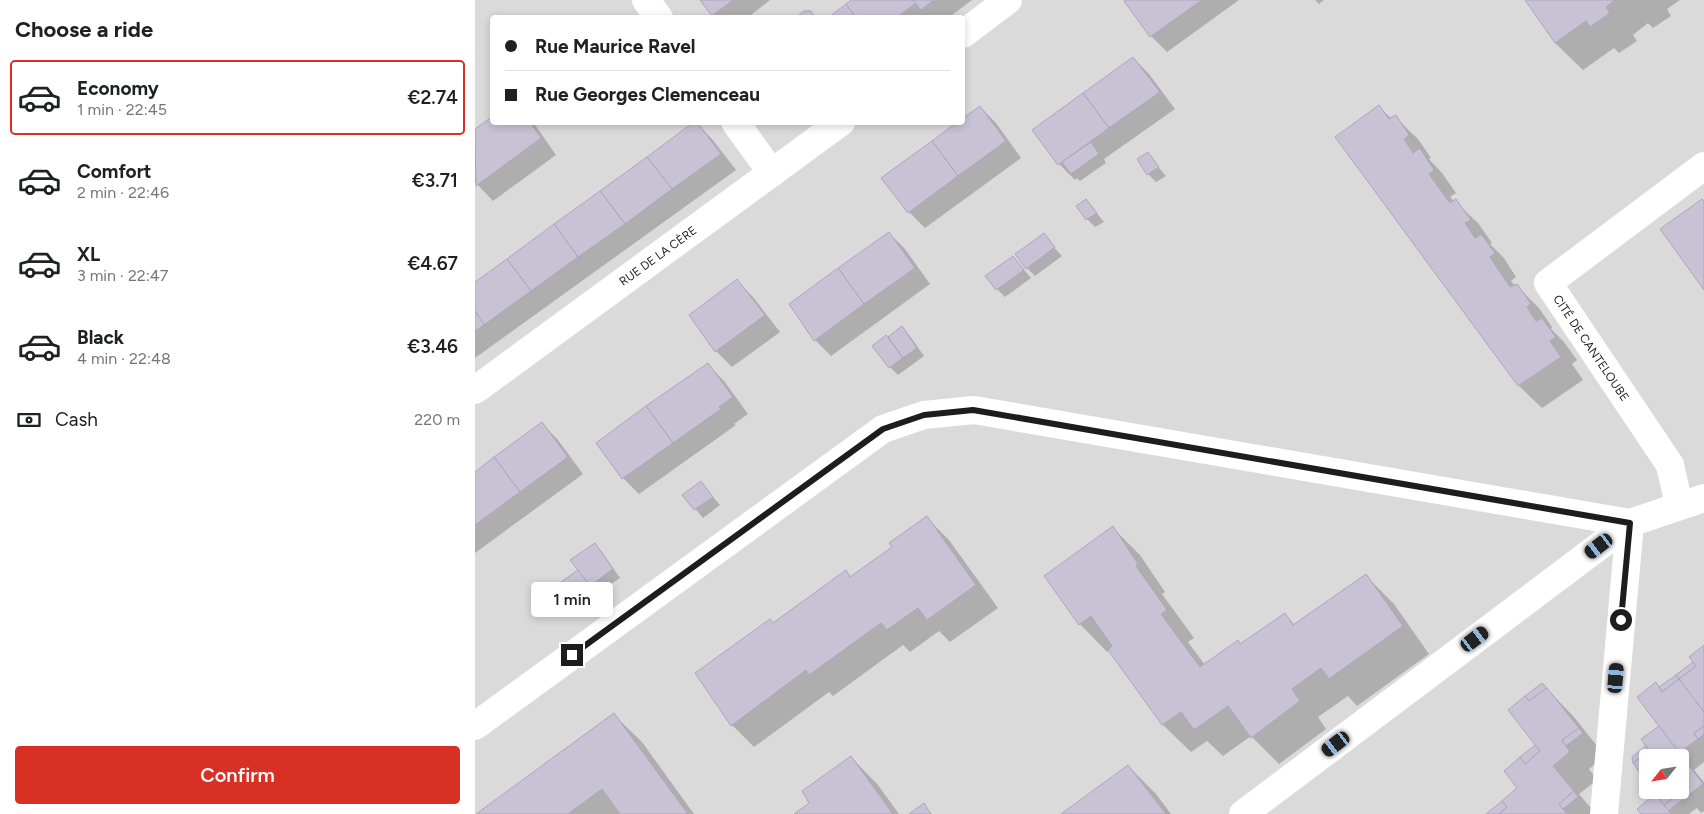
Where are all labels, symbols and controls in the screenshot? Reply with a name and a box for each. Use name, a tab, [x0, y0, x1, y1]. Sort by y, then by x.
text: Choose a ride	[15, 16, 153, 43]
text: Rue Maurice Ravel	[535, 35, 695, 58]
icon: car	[17, 75, 62, 120]
text: Economy	[77, 77, 159, 100]
text: Rue Georges Clemenceau	[535, 83, 760, 106]
text: €2.74	[407, 86, 458, 109]
text: 1 min · 22:45	[77, 100, 167, 119]
icon: car	[17, 158, 62, 203]
text: Comfort	[77, 160, 152, 183]
text: €3.71	[412, 169, 458, 192]
text: 2 min · 22:46	[77, 183, 169, 202]
street label: RUE DE LA CÈRE	[617, 223, 699, 289]
icon: car	[17, 241, 62, 286]
text: XL	[77, 243, 100, 266]
text: €4.67	[407, 252, 458, 275]
text: 3 min · 22:47	[77, 266, 168, 285]
street label: CITÉ DE CANTELOUBE	[1550, 292, 1632, 404]
icon: car	[17, 324, 62, 369]
text: Black	[77, 326, 124, 349]
text: €3.46	[407, 335, 458, 358]
text: 4 min · 22:48	[77, 349, 171, 368]
icon: cash	[15, 406, 43, 434]
text: Cash	[55, 408, 98, 431]
text: 220 m	[414, 410, 460, 429]
car	[1582, 531, 1615, 561]
callout: 1 min	[531, 582, 613, 618]
text: 1 min	[553, 590, 591, 609]
route start	[1610, 609, 1632, 631]
car	[1458, 624, 1491, 654]
route end	[561, 644, 583, 666]
car	[1607, 662, 1624, 694]
car	[1319, 729, 1352, 759]
button: Confirm	[15, 746, 460, 804]
north arrow	[1639, 749, 1689, 799]
map controls	[1639, 749, 1689, 799]

